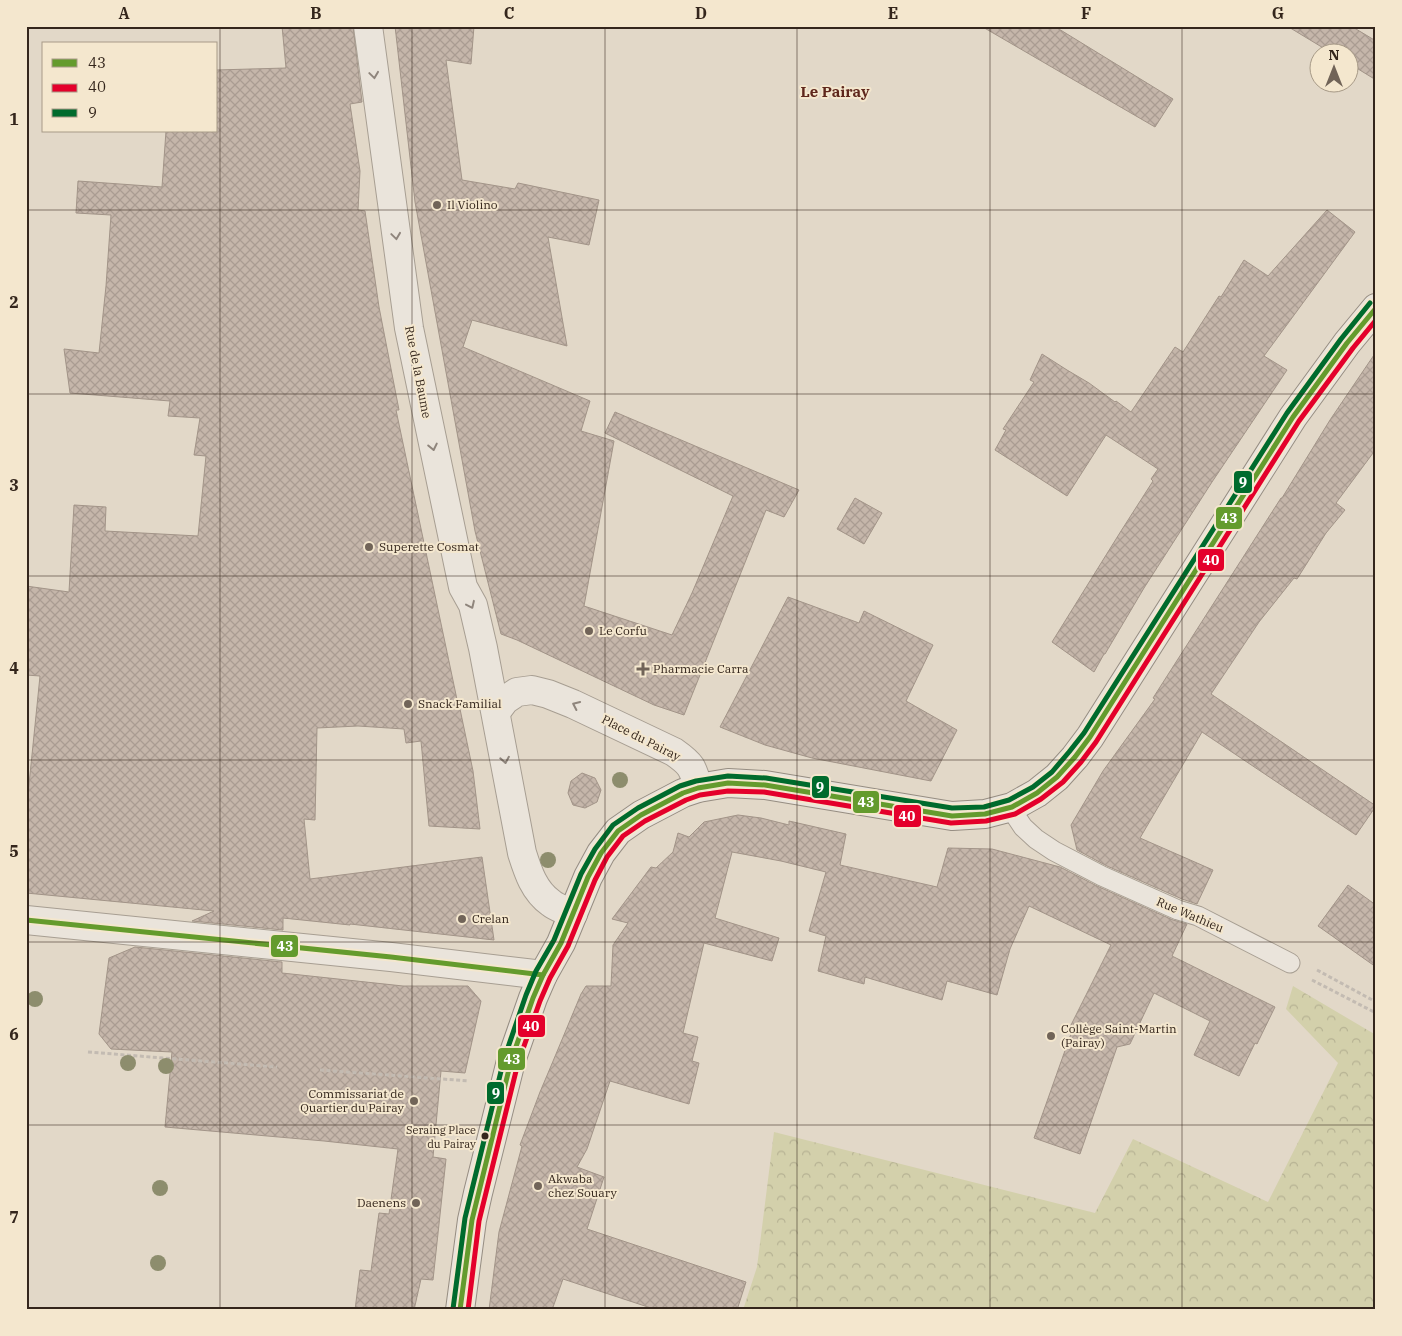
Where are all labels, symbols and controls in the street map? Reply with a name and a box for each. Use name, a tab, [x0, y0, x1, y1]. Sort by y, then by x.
text: A	[118, 3, 130, 23]
text: B	[310, 3, 322, 23]
text: C	[504, 3, 514, 23]
text: D	[695, 3, 707, 23]
text: E	[888, 3, 898, 23]
text: F	[1081, 3, 1091, 23]
text: G	[1272, 3, 1284, 23]
legend	[42, 42, 218, 132]
north arrow	[1310, 42, 1360, 92]
text: N	[1328, 46, 1340, 64]
text: 43	[88, 53, 106, 72]
one-way arrow	[368, 71, 379, 79]
text: 40	[88, 77, 106, 96]
district label: Le Pairay	[800, 82, 870, 101]
text: 9	[88, 103, 97, 122]
text: 1	[9, 109, 19, 129]
place label: Il Violino	[447, 197, 498, 212]
marker: Il Violino	[431, 199, 443, 211]
one-way arrow	[390, 232, 401, 240]
text: 2	[9, 292, 19, 312]
street label: Rue de la Baume	[402, 324, 435, 419]
one-way arrow	[428, 443, 438, 452]
line badge: 9	[1233, 470, 1253, 494]
text: 9	[1239, 473, 1247, 491]
text: 3	[9, 475, 19, 495]
line badge: 43	[1215, 506, 1243, 530]
text: 43	[1221, 509, 1237, 527]
place label: Superette Cosmat	[379, 539, 479, 554]
marker: Superette Cosmat	[363, 541, 375, 553]
line badge: 40	[1197, 548, 1225, 572]
text: 40	[1203, 551, 1219, 569]
one-way arrow	[464, 600, 475, 609]
place label: Le Corfu	[599, 623, 647, 638]
marker: Le Corfu	[583, 625, 595, 637]
text: 4	[9, 658, 19, 678]
place label: Pharmacie Carra	[653, 661, 749, 676]
marker: Pharmacie Carra	[637, 663, 649, 675]
place label: Snack Familial	[418, 696, 502, 711]
marker: Snack Familial	[402, 698, 414, 710]
one-way arrow	[572, 701, 581, 712]
street label: Place du Pairay	[599, 711, 684, 764]
one-way arrow	[499, 755, 510, 764]
line badge: 9	[811, 775, 830, 799]
text: 9	[816, 778, 824, 796]
line badge: 43	[852, 790, 880, 814]
text: 43	[858, 793, 874, 811]
line badge: 40	[893, 804, 922, 828]
text: 40	[899, 807, 915, 825]
text: 5	[9, 841, 19, 861]
street label: Rue Wathieu	[1154, 894, 1226, 936]
place label: Crelan	[472, 911, 510, 926]
marker: Crelan	[456, 913, 468, 925]
line badge: 43	[270, 934, 299, 958]
text: 43	[277, 937, 293, 955]
line badge: 40	[517, 1014, 546, 1038]
text: 40	[523, 1017, 539, 1035]
place label: Collège Saint-Martin (Pairay)	[1061, 1021, 1177, 1050]
text: 6	[9, 1024, 19, 1044]
marker: Collège Saint-Martin (Pairay)	[1045, 1030, 1057, 1042]
line badge: 43	[497, 1047, 526, 1071]
text: 43	[504, 1050, 520, 1068]
line badge: 9	[486, 1081, 505, 1105]
text: 9	[492, 1084, 500, 1102]
place label: Commissariat de Quartier du Pairay	[300, 1086, 405, 1115]
marker: Commissariat de Quartier du Pairay	[408, 1095, 420, 1107]
place label: Seraing Place du Pairay	[406, 1123, 476, 1151]
marker: Seraing Place du Pairay	[480, 1131, 490, 1141]
place label: Akwaba chez Souary	[548, 1171, 617, 1200]
marker: Akwaba chez Souary	[532, 1180, 544, 1192]
place label: Daenens	[357, 1195, 406, 1210]
marker: Daenens	[410, 1197, 422, 1209]
text: 7	[9, 1207, 19, 1227]

